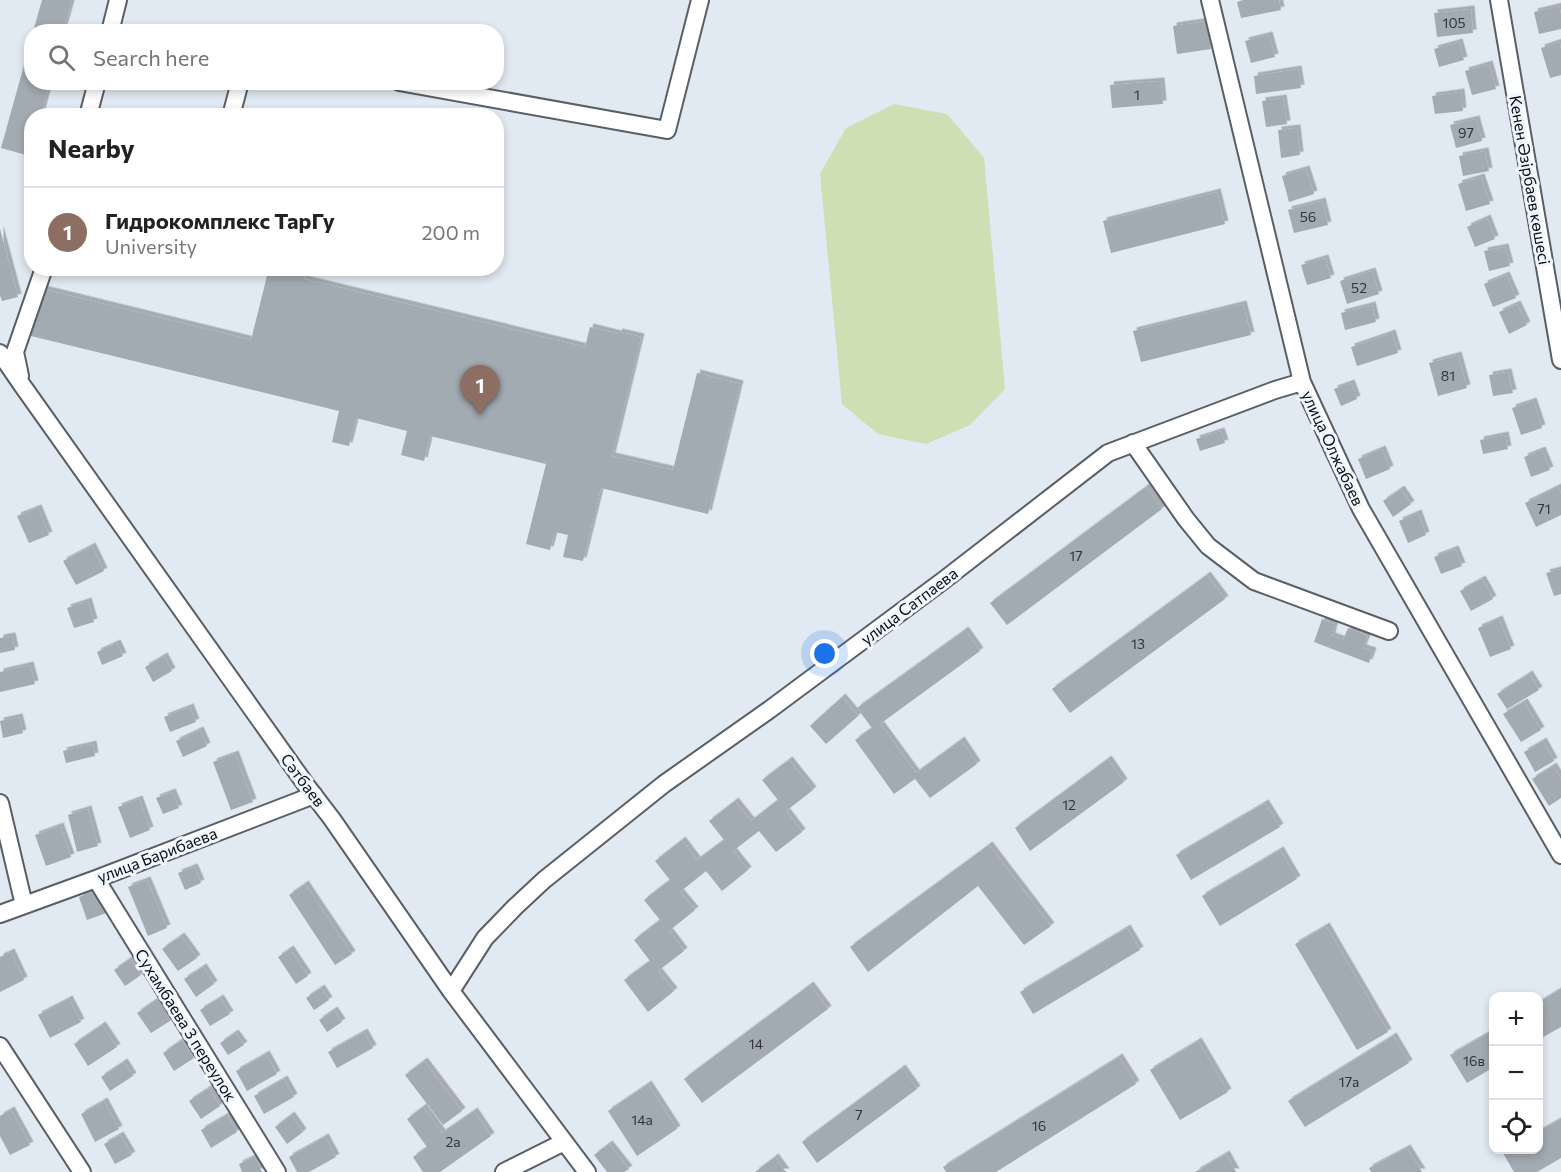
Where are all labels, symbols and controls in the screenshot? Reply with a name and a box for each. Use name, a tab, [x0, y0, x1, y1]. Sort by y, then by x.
house number: 105	[1442, 14, 1466, 31]
search box	[24, 24, 504, 90]
icon: search	[45, 41, 78, 74]
text: Search here	[93, 44, 209, 71]
house number: 1	[1134, 86, 1140, 103]
street label: Кенен Әзірбаев көшесі	[1506, 94, 1555, 266]
house number: 97	[1458, 124, 1474, 141]
text: Nearby	[48, 132, 135, 163]
text: Гидрокомплекс ТарГу	[105, 207, 335, 234]
house number: 56	[1300, 208, 1316, 225]
text: 1	[63, 220, 72, 244]
text: 200 m	[422, 220, 480, 244]
text: University	[105, 234, 197, 258]
house number: 52	[1351, 279, 1367, 296]
pin: 1	[460, 366, 500, 415]
house number: 81	[1441, 367, 1455, 384]
street label: улица Олжабаев	[1298, 387, 1368, 508]
house number: 71	[1537, 500, 1551, 517]
house number: 17	[1069, 547, 1083, 564]
street label: улица Сатпаева	[857, 563, 961, 648]
house number: 13	[1131, 635, 1145, 652]
your location	[810, 639, 839, 668]
street label: Сәтбаев	[277, 749, 330, 810]
house number: 12	[1062, 796, 1076, 813]
street label: улица Барибаева	[94, 823, 219, 886]
street label: Сухамбаева 3 переулок	[132, 945, 241, 1105]
map controls	[1489, 992, 1543, 1154]
button: +	[1489, 992, 1543, 1046]
house number: 14	[749, 1035, 764, 1052]
button: −	[1489, 1046, 1543, 1100]
house number: 16в	[1463, 1052, 1485, 1069]
house number: 17а	[1339, 1073, 1359, 1090]
button: locate	[1489, 1100, 1543, 1154]
house number: 7	[855, 1106, 863, 1123]
house number: 14а	[631, 1111, 653, 1128]
house number: 16	[1032, 1117, 1046, 1134]
house number: 2а	[445, 1133, 461, 1150]

